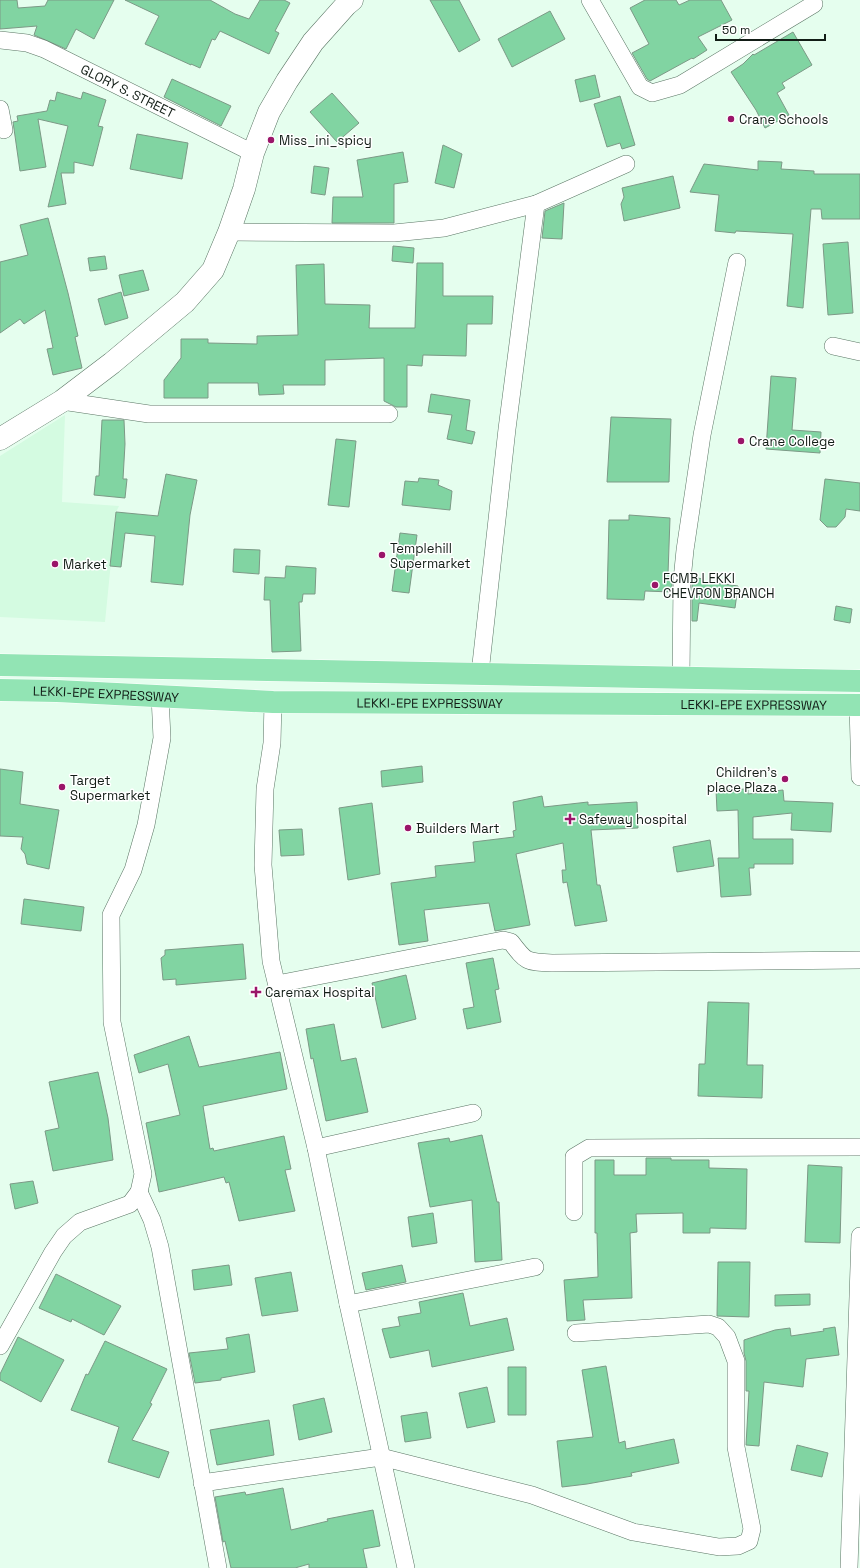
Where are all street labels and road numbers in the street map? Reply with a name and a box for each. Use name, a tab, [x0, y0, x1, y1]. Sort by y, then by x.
street label: GLORY S. STREET	[78, 61, 178, 122]
street label: LEKKI-EPE EXPRESSWAY	[33, 683, 179, 706]
street label: LEKKI-EPE EXPRESSWAY	[356, 694, 503, 712]
street label: LEKKI-EPE EXPRESSWAY	[680, 696, 827, 714]

